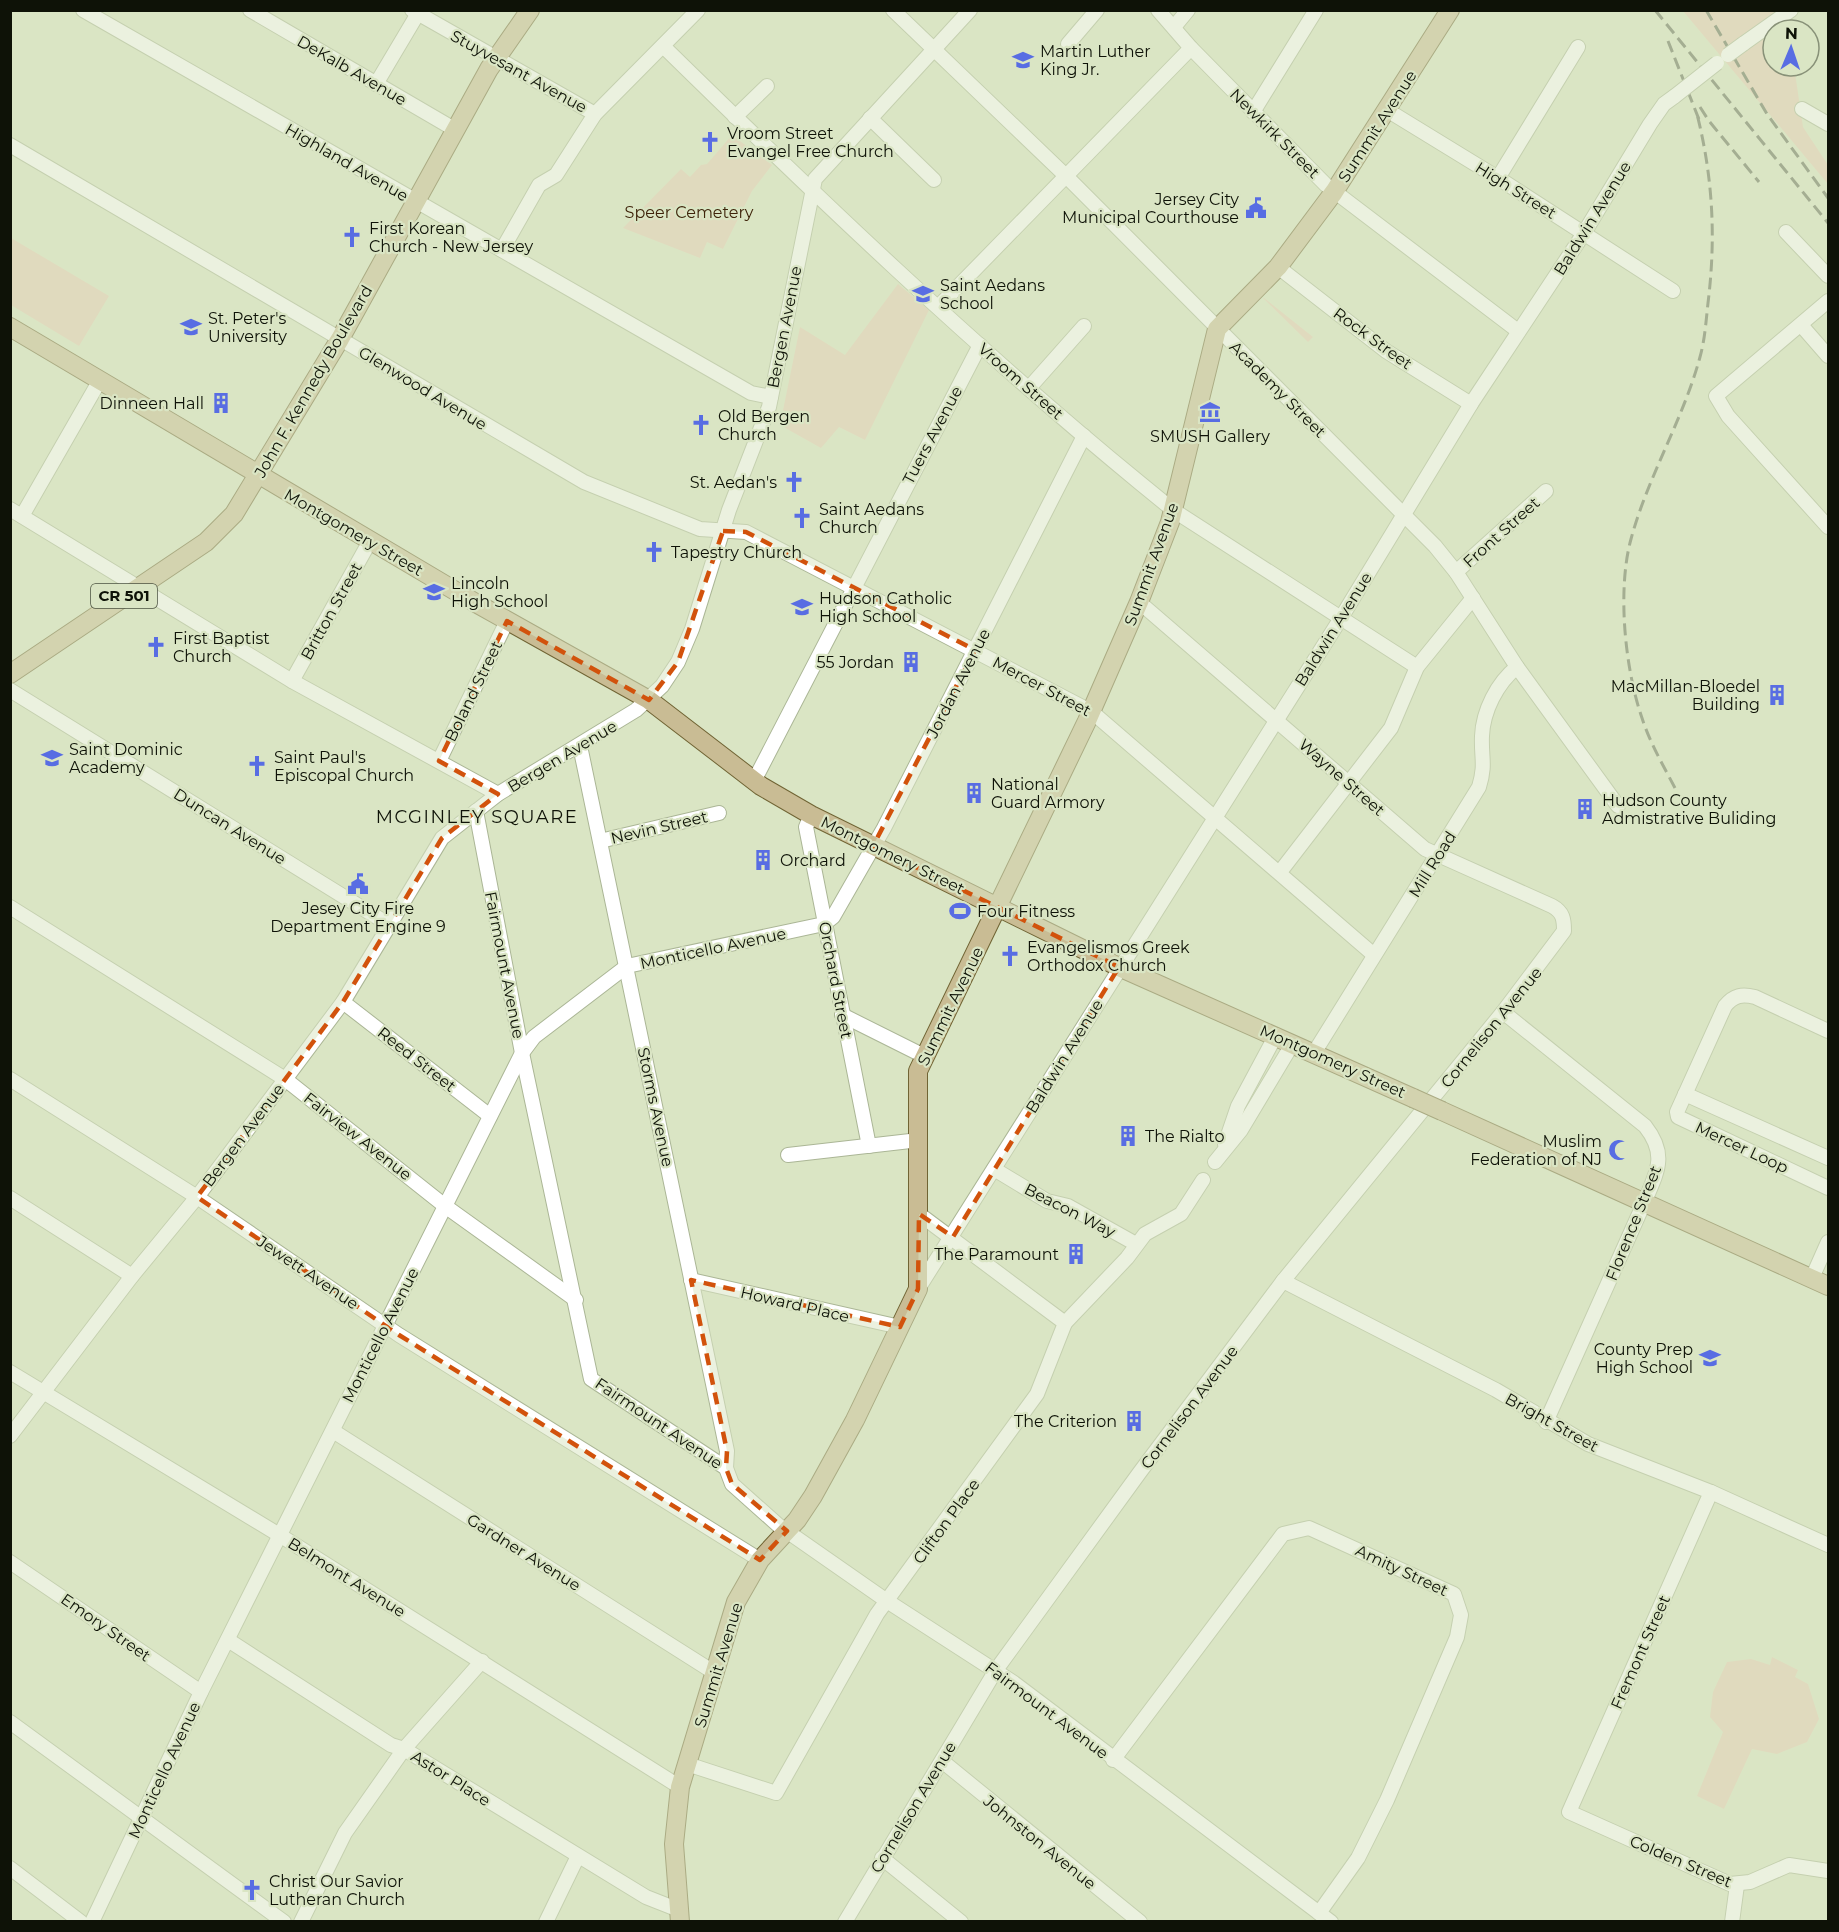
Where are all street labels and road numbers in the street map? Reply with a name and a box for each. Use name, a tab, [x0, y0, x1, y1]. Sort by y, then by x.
street label: Stuyvesant Avenue	[447, 26, 590, 117]
street label: DeKalb Avenue	[294, 31, 410, 109]
street label: Summit Avenue	[1334, 67, 1421, 186]
street label: Newkirk Street	[1226, 85, 1324, 182]
street label: Highland Avenue	[282, 119, 412, 205]
street label: High Street	[1472, 158, 1560, 223]
street label: Baldwin Avenue	[1550, 158, 1635, 279]
street label: Bergen Avenue	[763, 264, 806, 390]
street label: John F. Kennedy Boulevard	[250, 282, 376, 481]
street label: Rock Street	[1330, 303, 1416, 374]
street label: Academy Street	[1226, 337, 1330, 442]
street label: Vroom Street	[974, 339, 1067, 424]
street label: Glenwood Avenue	[355, 343, 490, 434]
street label: Tuers Avenue	[899, 383, 966, 487]
street label: Montgomery Street	[281, 485, 427, 580]
street label: Front Street	[1459, 493, 1544, 572]
street label: Summit Avenue	[1120, 500, 1183, 628]
street label: Britton Street	[297, 559, 366, 663]
street label: Baldwin Avenue	[1291, 569, 1376, 690]
road number: CR 501	[91, 584, 157, 608]
street label: Jordan Avenue	[922, 625, 994, 742]
street label: Boland Street	[441, 637, 506, 745]
street label: Mercer Street	[989, 653, 1095, 721]
street label: Bergen Avenue	[504, 716, 620, 796]
street label: Wayne Street	[1295, 735, 1389, 820]
street label: Duncan Avenue	[170, 784, 289, 869]
street label: Nevin Street	[609, 807, 710, 848]
street label: Montgomery Street	[818, 812, 968, 899]
street label: Mill Road	[1405, 828, 1460, 901]
street label: Fairmount Avenue	[481, 890, 528, 1040]
street label: Orchard Street	[815, 920, 856, 1041]
street label: Monticello Avenue	[638, 924, 788, 973]
street label: Summit Avenue	[913, 944, 987, 1069]
street label: Cornelison Avenue	[1437, 963, 1546, 1091]
street label: Baldwin Avenue	[1022, 996, 1107, 1117]
street label: Montgomery Street	[1257, 1021, 1409, 1102]
street label: Reed Street	[374, 1023, 460, 1096]
street label: Storms Avenue	[634, 1046, 677, 1169]
street label: Bergen Avenue	[199, 1080, 288, 1191]
street label: Fairview Avenue	[300, 1088, 415, 1184]
street label: Mercer Loop	[1692, 1118, 1791, 1177]
street label: Florence Street	[1602, 1162, 1665, 1283]
street label: Beacon Way	[1021, 1179, 1119, 1242]
street label: Jewett Avenue	[253, 1231, 362, 1313]
street label: Monticello Avenue	[338, 1265, 423, 1406]
street label: Howard Place	[739, 1283, 851, 1326]
street label: Cornelison Avenue	[1137, 1342, 1242, 1473]
street label: Fairmount Avenue	[591, 1374, 726, 1473]
street label: Bright Street	[1502, 1389, 1602, 1456]
street label: Clifton Place	[909, 1475, 984, 1567]
street label: Gardner Avenue	[463, 1510, 584, 1595]
street label: Belmont Avenue	[284, 1534, 409, 1621]
street label: Amity Street	[1353, 1541, 1451, 1600]
street label: Emory Street	[57, 1589, 155, 1666]
street label: Fremont Street	[1607, 1592, 1674, 1712]
street label: Summit Avenue	[690, 1600, 747, 1730]
street label: Fairmount Avenue	[981, 1658, 1112, 1763]
street label: Monticello Avenue	[124, 1699, 204, 1842]
street label: Cornelison Avenue	[867, 1738, 960, 1876]
street label: Astor Place	[408, 1747, 494, 1810]
street label: Johnston Avenue	[979, 1791, 1100, 1894]
street label: Colden Street	[1627, 1831, 1735, 1892]

